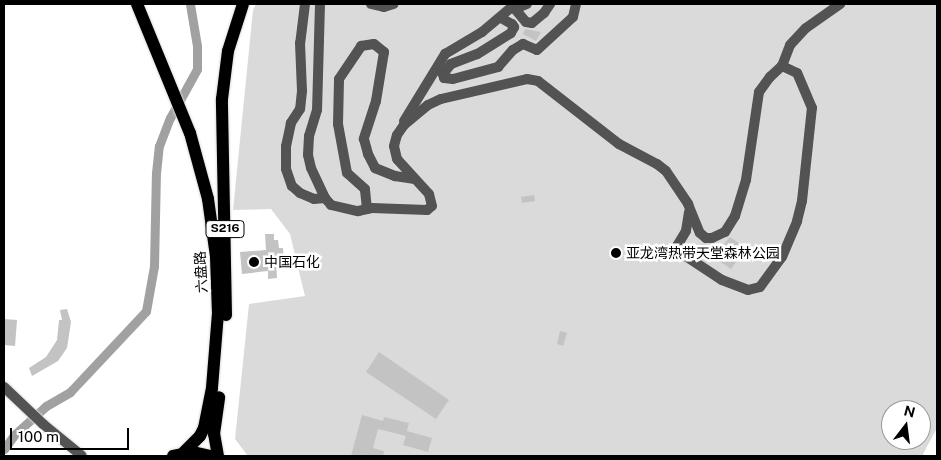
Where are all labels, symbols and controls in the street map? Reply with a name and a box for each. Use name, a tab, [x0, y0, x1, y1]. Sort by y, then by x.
road number: S216	[205, 220, 245, 238]
place label: 亚龙湾热带天堂森林公园	[626, 245, 780, 261]
marker: 亚龙湾热带天堂森林公园	[610, 247, 622, 259]
street label: 六盘路	[192, 251, 210, 293]
place label: 中国石化	[264, 254, 320, 270]
marker: 中国石化	[248, 256, 260, 268]
north arrow	[881, 400, 931, 450]
text: N	[902, 402, 917, 421]
scale bar	[12, 418, 131, 450]
text: 100 m	[18, 428, 59, 445]

